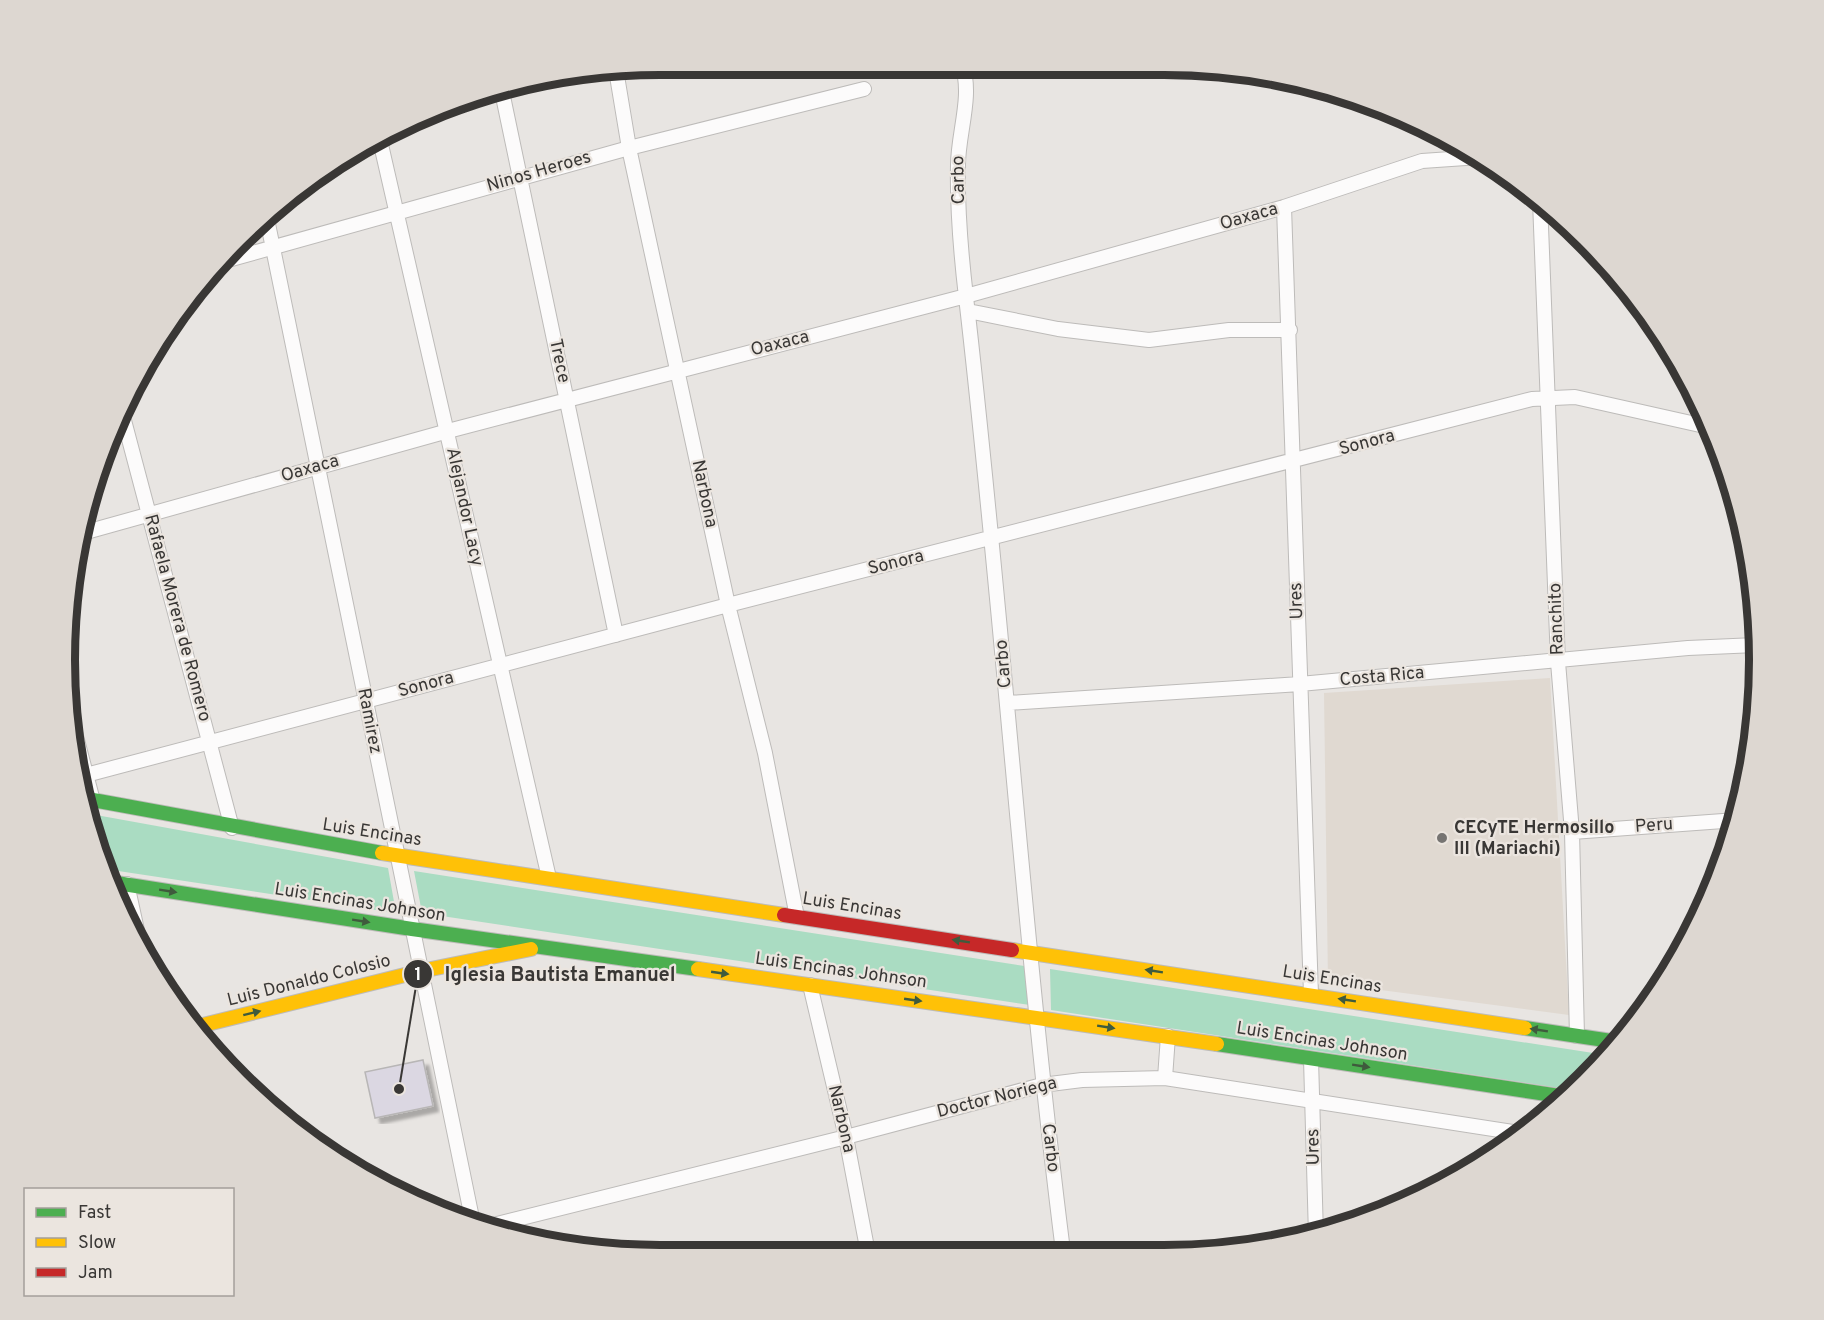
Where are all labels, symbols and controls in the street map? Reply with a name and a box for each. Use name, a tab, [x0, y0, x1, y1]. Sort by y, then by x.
street label: Ninos Heroes	[484, 146, 594, 198]
street label: Carbo	[947, 155, 971, 205]
street label: Oaxaca	[1217, 198, 1281, 236]
street label: Oaxaca	[748, 326, 812, 362]
street label: Trece	[543, 337, 575, 385]
street label: Sonora	[1337, 425, 1397, 461]
street label: Alejandor Lacy	[440, 445, 488, 569]
street label: Oaxaca	[278, 450, 342, 488]
street label: Narbona	[686, 458, 722, 530]
street label: Rafaela Morera de Romero	[138, 512, 216, 724]
street label: Sonora	[866, 545, 926, 581]
street label: Ures	[1285, 582, 1309, 620]
street label: Ranchito	[1544, 582, 1570, 656]
street label: Carbo	[990, 639, 1018, 689]
street label: Costa Rica	[1339, 662, 1425, 692]
street label: Sonora	[396, 667, 456, 703]
street label: Ramirez	[351, 686, 387, 756]
street label: Peru	[1634, 813, 1674, 839]
street label: Luis Encinas	[321, 814, 423, 852]
place label: CECyTE Hermosillo III (Mariachi)	[1454, 817, 1614, 861]
marker: CECyTE Hermosillo III (Mariachi)	[1435, 831, 1449, 845]
street label: Luis Encinas Johnson	[273, 878, 447, 928]
one-way arrow	[159, 886, 178, 895]
street label: Luis Encinas	[801, 888, 903, 926]
one-way arrow	[351, 917, 370, 926]
one-way arrow	[952, 937, 971, 946]
street label: Luis Encinas Johnson	[754, 948, 928, 994]
street label: Luis Donaldo Colosio	[225, 950, 393, 1012]
callout: Iglesia Bautista Emanuel	[403, 955, 688, 993]
street label: Luis Encinas	[1281, 961, 1383, 999]
text: Iglesia Bautista Emanuel	[445, 963, 676, 989]
text: 1	[414, 964, 422, 987]
one-way arrow	[1144, 966, 1163, 975]
one-way arrow	[710, 968, 729, 977]
one-way arrow	[903, 995, 922, 1004]
one-way arrow	[1337, 995, 1356, 1004]
one-way arrow	[243, 1008, 261, 1018]
street label: Luis Encinas Johnson	[1235, 1017, 1409, 1067]
one-way arrow	[1096, 1022, 1115, 1031]
one-way arrow	[1530, 1025, 1549, 1034]
one-way arrow	[1351, 1062, 1370, 1071]
street label: Doctor Noriega	[935, 1072, 1059, 1124]
street label: Narbona	[822, 1083, 860, 1155]
street label: Carbo	[1036, 1122, 1064, 1174]
street label: Ures	[1302, 1128, 1326, 1166]
legend	[24, 1188, 234, 1296]
text: Fast	[78, 1202, 111, 1225]
text: Slow	[78, 1232, 116, 1255]
text: Jam	[78, 1262, 113, 1285]

